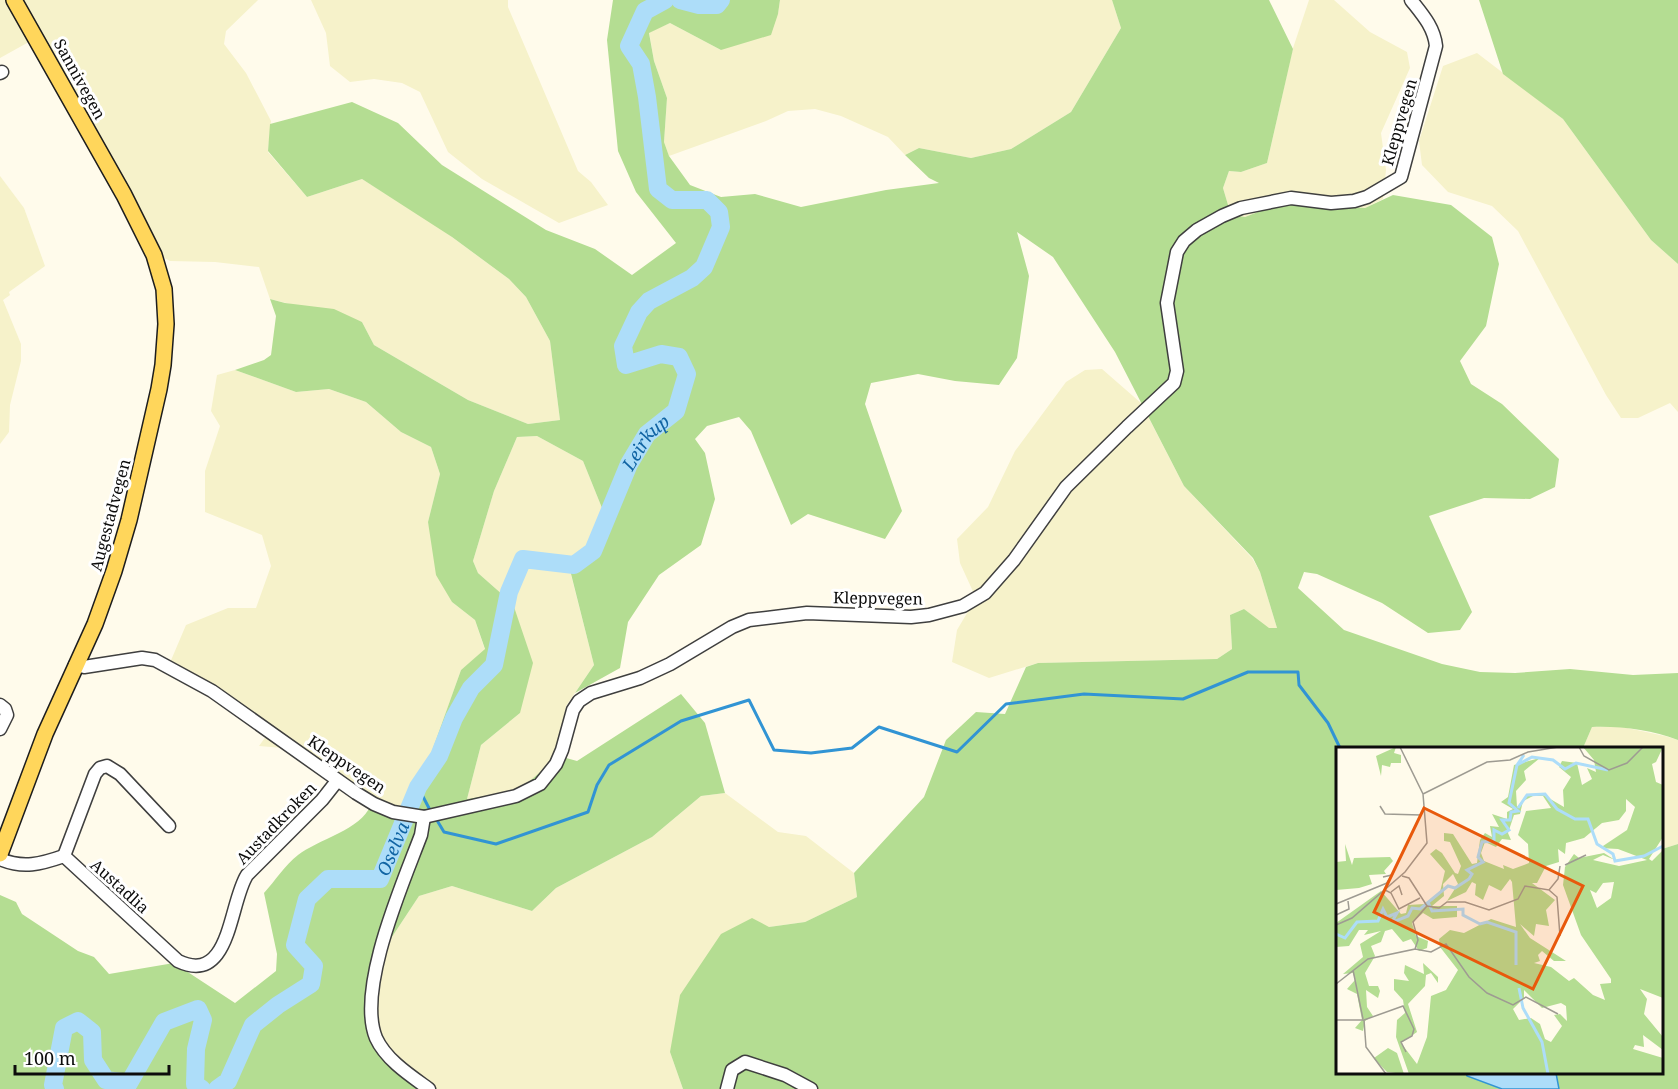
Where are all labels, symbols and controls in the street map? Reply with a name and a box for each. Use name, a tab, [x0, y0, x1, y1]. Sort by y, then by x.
street label: Sannivegen	[49, 35, 111, 123]
street label: Kleppvegen	[1376, 76, 1422, 168]
water label: Leirkup	[616, 409, 674, 476]
street label: Augestadvegen	[84, 456, 136, 574]
street label: Kleppvegen	[833, 586, 923, 610]
street label: Kleppvegen	[304, 730, 390, 798]
inset map	[1336, 747, 1663, 1074]
street label: Austadkroken	[231, 777, 321, 869]
water label: Oselva	[371, 818, 415, 879]
street label: Austadlia	[86, 854, 154, 918]
scale bar	[15, 1038, 170, 1076]
text: 100 m	[24, 1046, 76, 1070]

